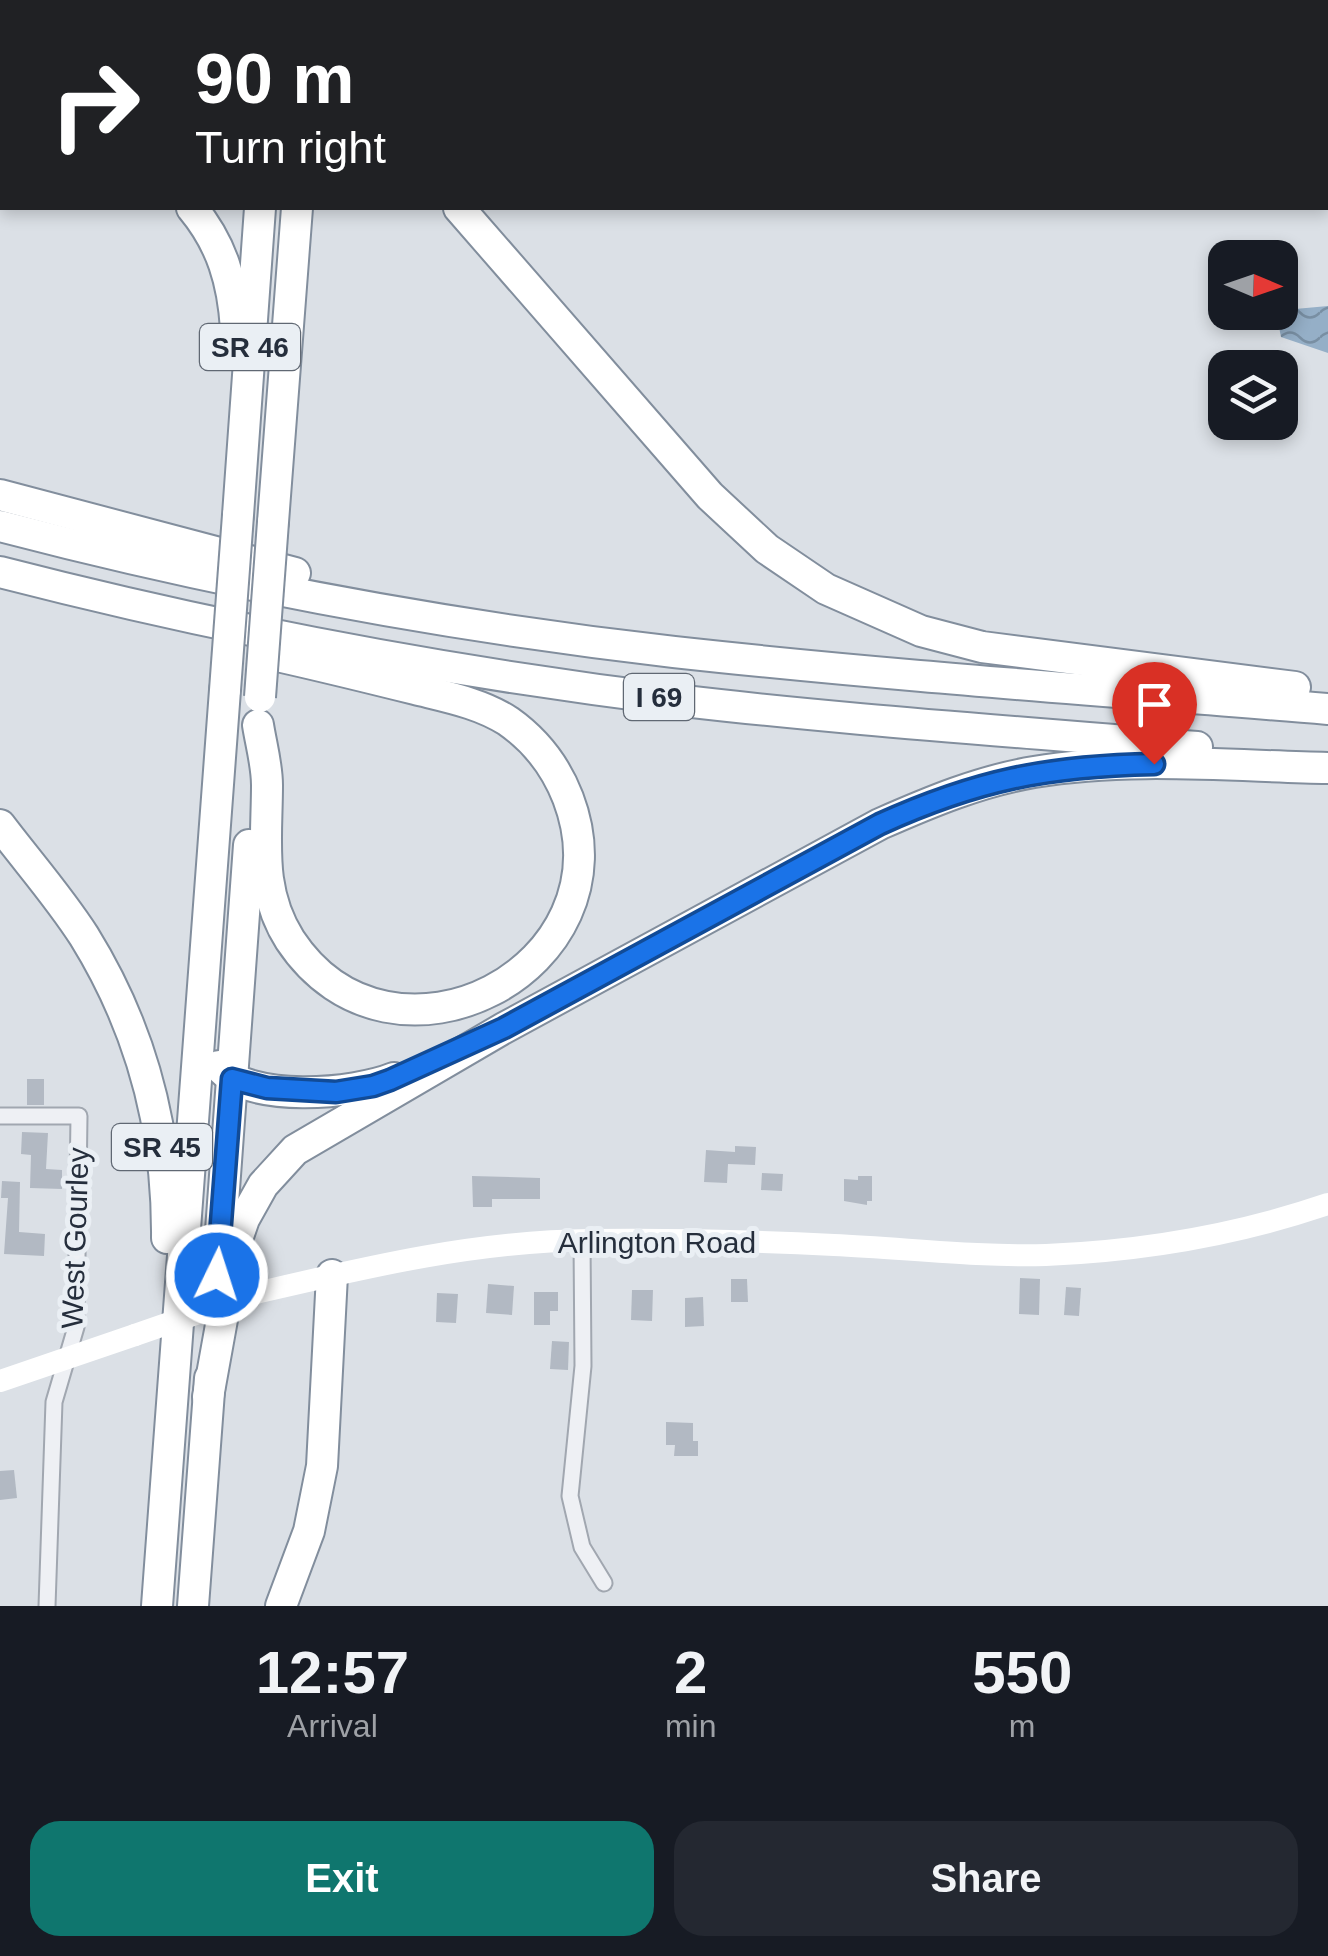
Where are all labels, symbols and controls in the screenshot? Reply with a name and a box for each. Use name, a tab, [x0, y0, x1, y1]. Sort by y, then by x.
icon: right	[30, 40, 160, 170]
text: 90 m	[195, 40, 355, 118]
text: Turn right	[195, 122, 386, 173]
north arrow	[1208, 240, 1298, 330]
map controls	[1208, 240, 1298, 440]
road number: SR 46	[200, 324, 300, 370]
button: layers	[1208, 350, 1298, 440]
pin	[1112, 662, 1197, 765]
road number: I 69	[624, 674, 694, 720]
icon: arrive	[1127, 677, 1182, 732]
road number: SR 45	[112, 1124, 212, 1170]
street label: West Gourley	[55, 1147, 95, 1329]
position arrow	[165, 1223, 269, 1327]
street label: Arlington Road	[558, 1226, 756, 1259]
text: 12:57	[256, 1639, 409, 1706]
text: 2	[674, 1639, 707, 1706]
text: 550	[972, 1639, 1072, 1706]
text: Arrival	[287, 1708, 378, 1744]
text: min	[665, 1708, 716, 1744]
text: m	[1009, 1708, 1036, 1744]
button: Exit	[30, 1821, 654, 1936]
button: Share	[674, 1821, 1298, 1936]

